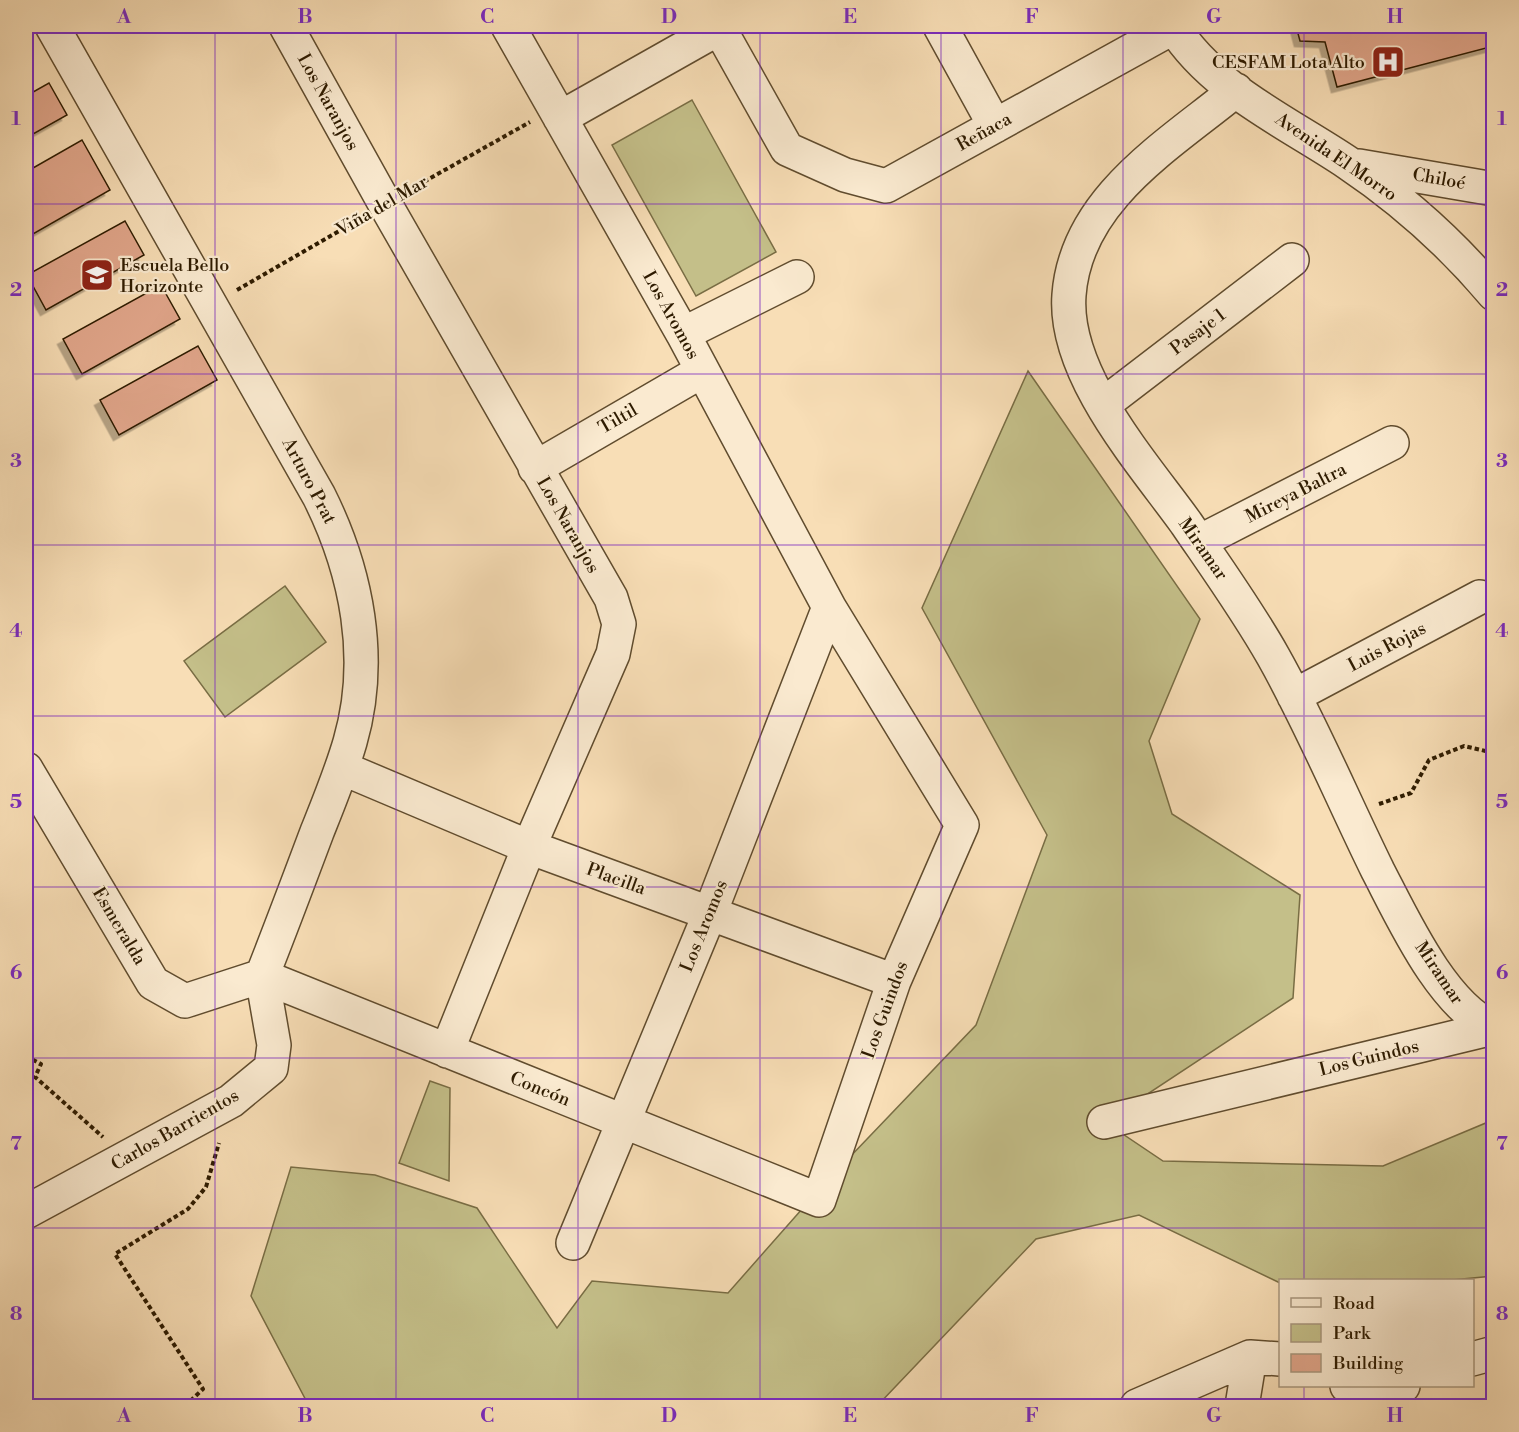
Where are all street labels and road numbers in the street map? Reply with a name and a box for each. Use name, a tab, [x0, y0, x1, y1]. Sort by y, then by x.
street label: Los Naranjos	[292, 49, 364, 155]
street label: Reñaca	[952, 107, 1016, 156]
street label: Avenida El Morro	[1270, 107, 1401, 206]
street label: Chiloé	[1411, 163, 1467, 195]
street label: Viña del Mar	[331, 170, 432, 242]
street label: Los Aromos	[637, 267, 705, 363]
street label: Pasaje 1	[1166, 303, 1231, 360]
street label: Tiltil	[594, 398, 642, 439]
street label: Arturo Prat	[276, 433, 342, 529]
street label: Mireya Baltra	[1242, 457, 1351, 528]
street label: Los Naranjos	[531, 473, 605, 577]
street label: Miramar	[1173, 513, 1233, 585]
street label: Luis Rojas	[1344, 617, 1430, 677]
street label: Placilla	[583, 858, 650, 901]
street label: Los Aromos	[675, 876, 733, 975]
street label: Esmeralda	[87, 883, 152, 970]
street label: Miramar	[1410, 937, 1469, 1009]
street label: Los Guindos	[857, 958, 913, 1062]
street label: Los Guindos	[1317, 1034, 1421, 1082]
street label: Concón	[506, 1067, 574, 1112]
street label: Carlos Barrientos	[107, 1084, 243, 1176]

